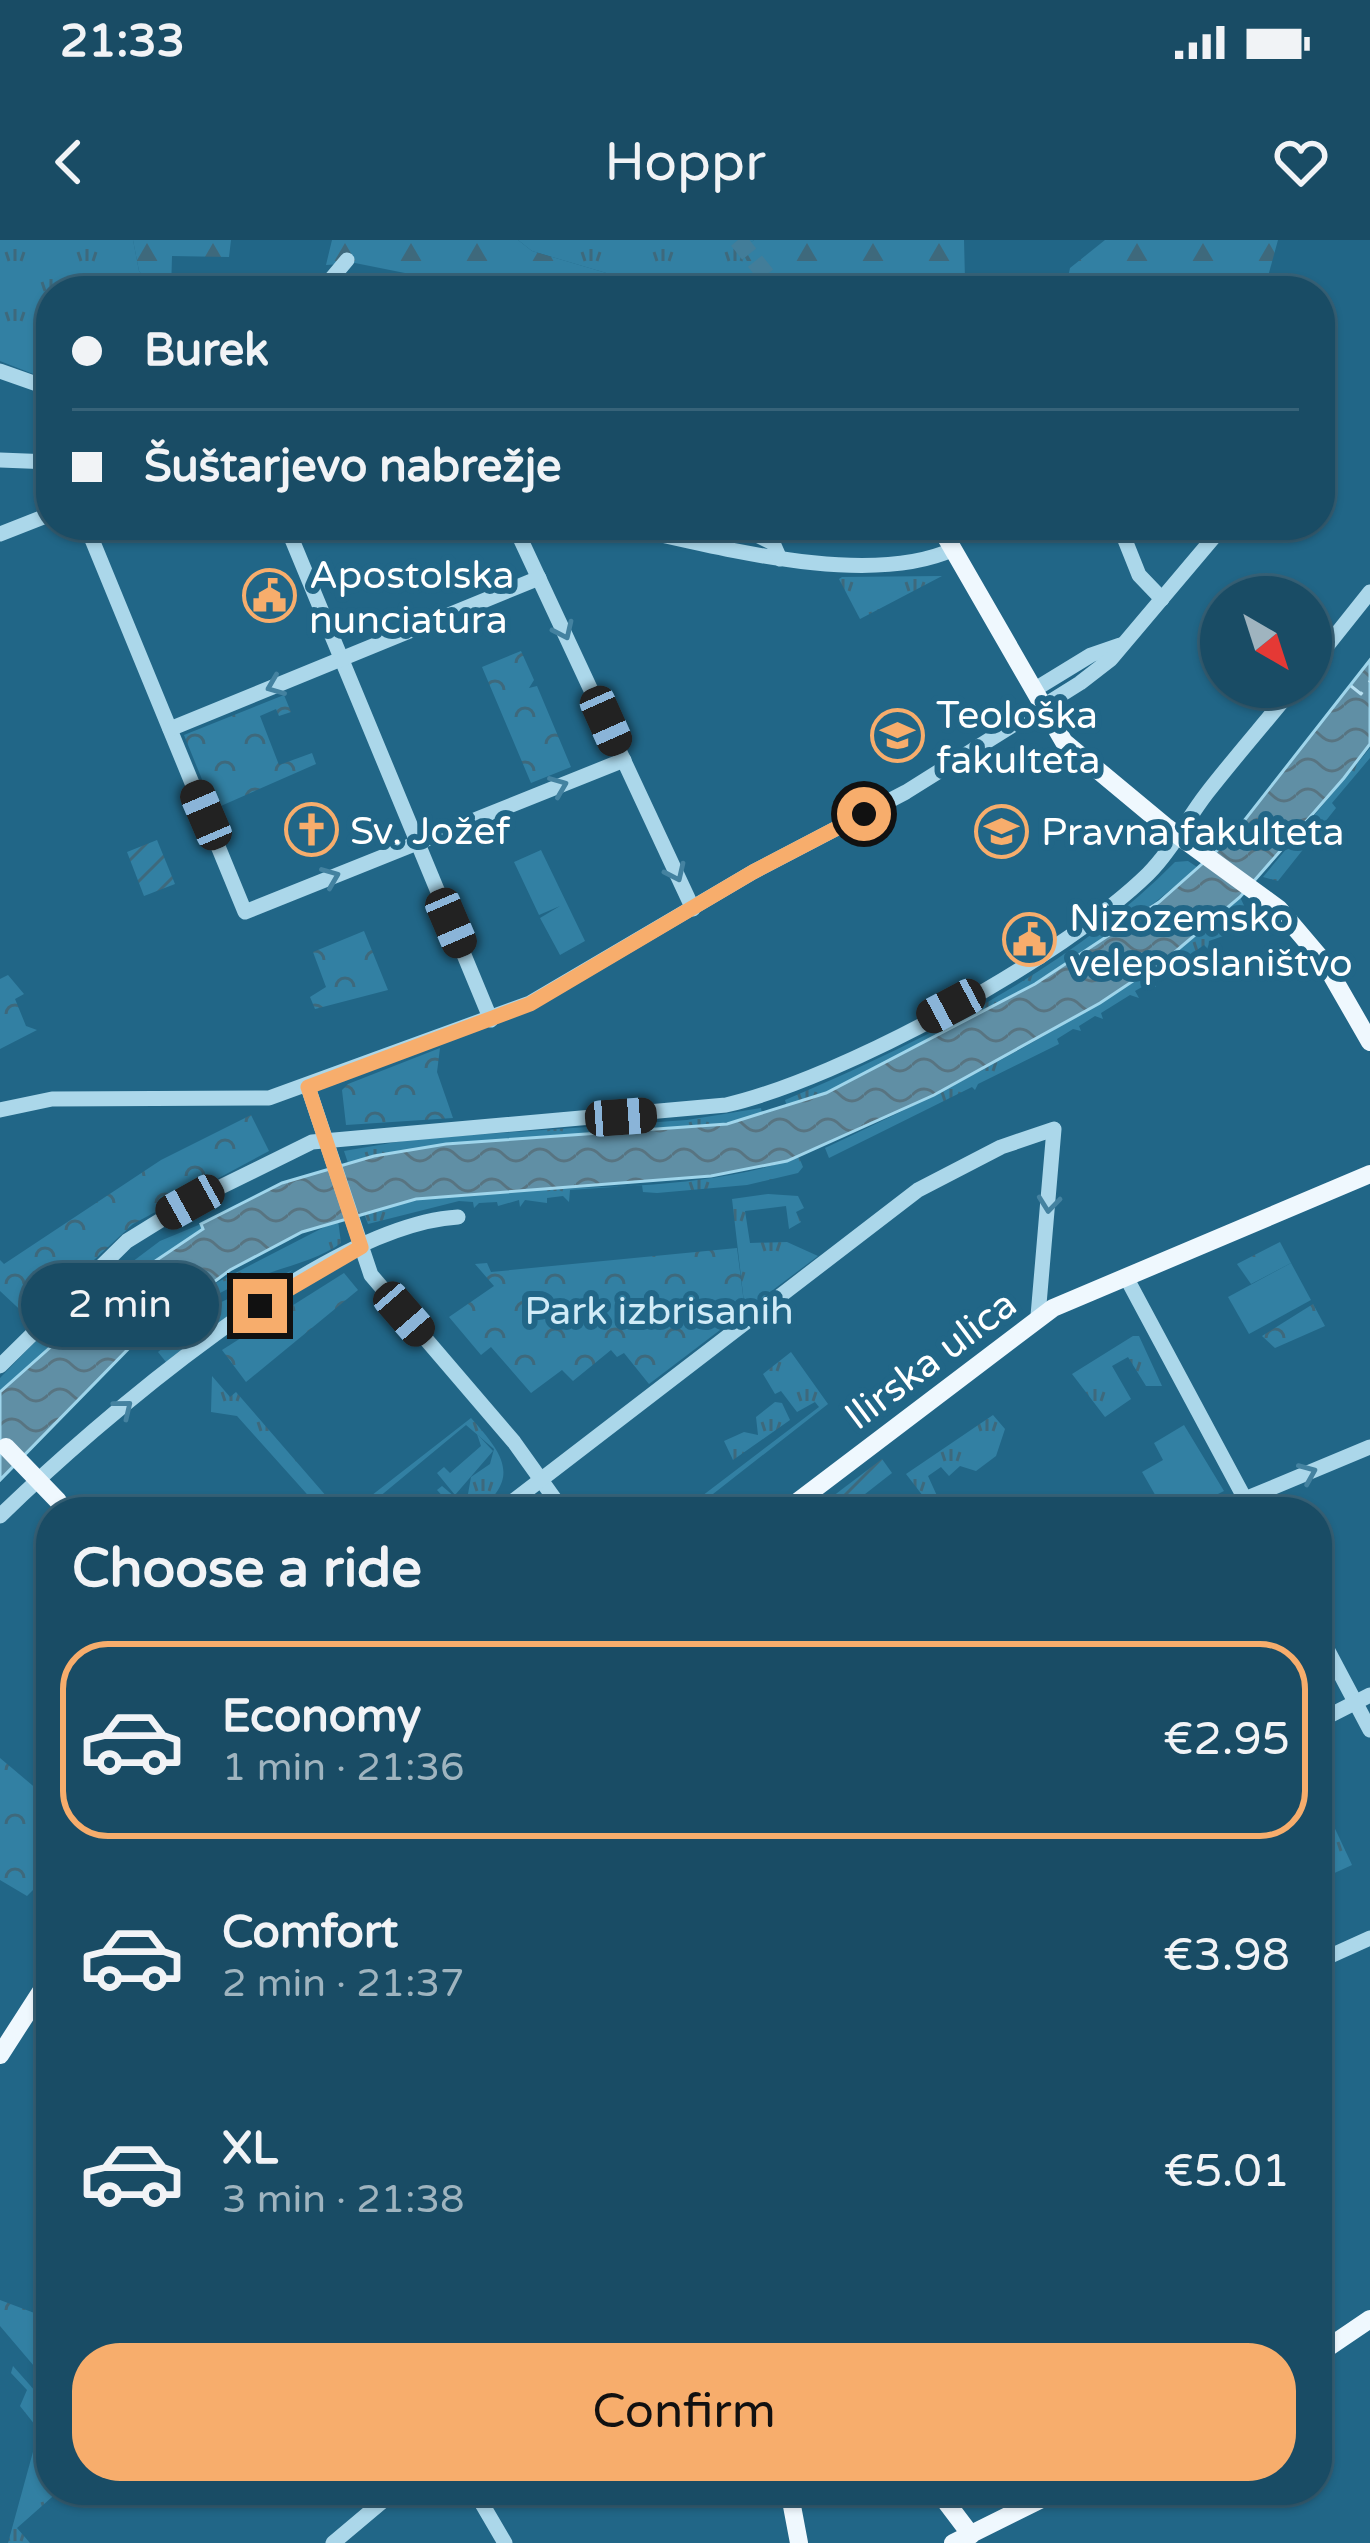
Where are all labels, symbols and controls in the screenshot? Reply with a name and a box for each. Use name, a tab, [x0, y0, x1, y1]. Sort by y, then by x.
text: 21:33	[60, 15, 185, 69]
icon: back	[36, 129, 102, 195]
icon: heart	[1268, 129, 1334, 195]
text: Hoppr	[604, 130, 766, 195]
text: Burek	[144, 324, 269, 378]
text: Šuštarjevo nabrežje	[144, 440, 562, 494]
place label: Apostolska nunciatura	[309, 552, 514, 644]
public building icon: Apostolska nunciatura	[242, 568, 298, 624]
north arrow	[1200, 576, 1332, 708]
map controls	[1200, 576, 1332, 708]
one-way arrow	[550, 619, 573, 640]
one-way arrow	[266, 672, 287, 696]
car	[575, 681, 637, 761]
place label: Teološka fakulteta	[936, 692, 1100, 784]
school or university icon: Teološka fakulteta	[869, 708, 925, 764]
car	[175, 775, 237, 855]
one-way arrow	[548, 775, 569, 800]
route start	[837, 787, 891, 841]
church icon: Sv. Jožef	[283, 802, 339, 858]
school or university icon: Pravna fakulteta	[974, 803, 1030, 859]
place label: Sv. Jožef	[350, 808, 511, 855]
place label: Pravna fakulteta	[1041, 809, 1344, 856]
one-way arrow	[662, 861, 685, 882]
one-way arrow	[320, 867, 341, 891]
car	[420, 883, 482, 963]
place label: Nizozemsko veleposlaništvo	[1069, 895, 1353, 987]
public building icon: Nizozemsko veleposlaništvo	[1002, 911, 1058, 967]
car	[911, 973, 991, 1039]
car	[584, 1097, 658, 1137]
car	[150, 1169, 230, 1235]
one-way arrow	[1037, 1195, 1062, 1214]
callout: 2 min	[20, 1264, 218, 1348]
car	[367, 1275, 441, 1353]
route end	[233, 1279, 287, 1333]
street label: Ilirska ulica	[836, 1280, 1026, 1440]
text: 2 min	[68, 1281, 172, 1328]
park label: Park izbrisanih	[524, 1288, 794, 1335]
one-way arrow	[110, 1400, 132, 1422]
one-way arrow	[1296, 1463, 1317, 1487]
text: Choose a ride	[72, 1536, 422, 1601]
icon: car	[78, 1686, 186, 1794]
text: Economy	[222, 1690, 421, 1744]
text: €2.95	[1163, 1713, 1290, 1767]
text: 1 min · 21:36	[222, 1744, 464, 1791]
icon: car	[78, 1902, 186, 2010]
text: Comfort	[222, 1906, 398, 1960]
text: €3.98	[1163, 1929, 1290, 1983]
text: 2 min · 21:37	[222, 1960, 464, 2007]
icon: car	[78, 2118, 186, 2226]
text: XL	[222, 2122, 278, 2176]
text: €5.01	[1163, 2145, 1290, 2199]
text: 3 min · 21:38	[222, 2176, 464, 2223]
button: Confirm	[72, 2343, 1296, 2481]

